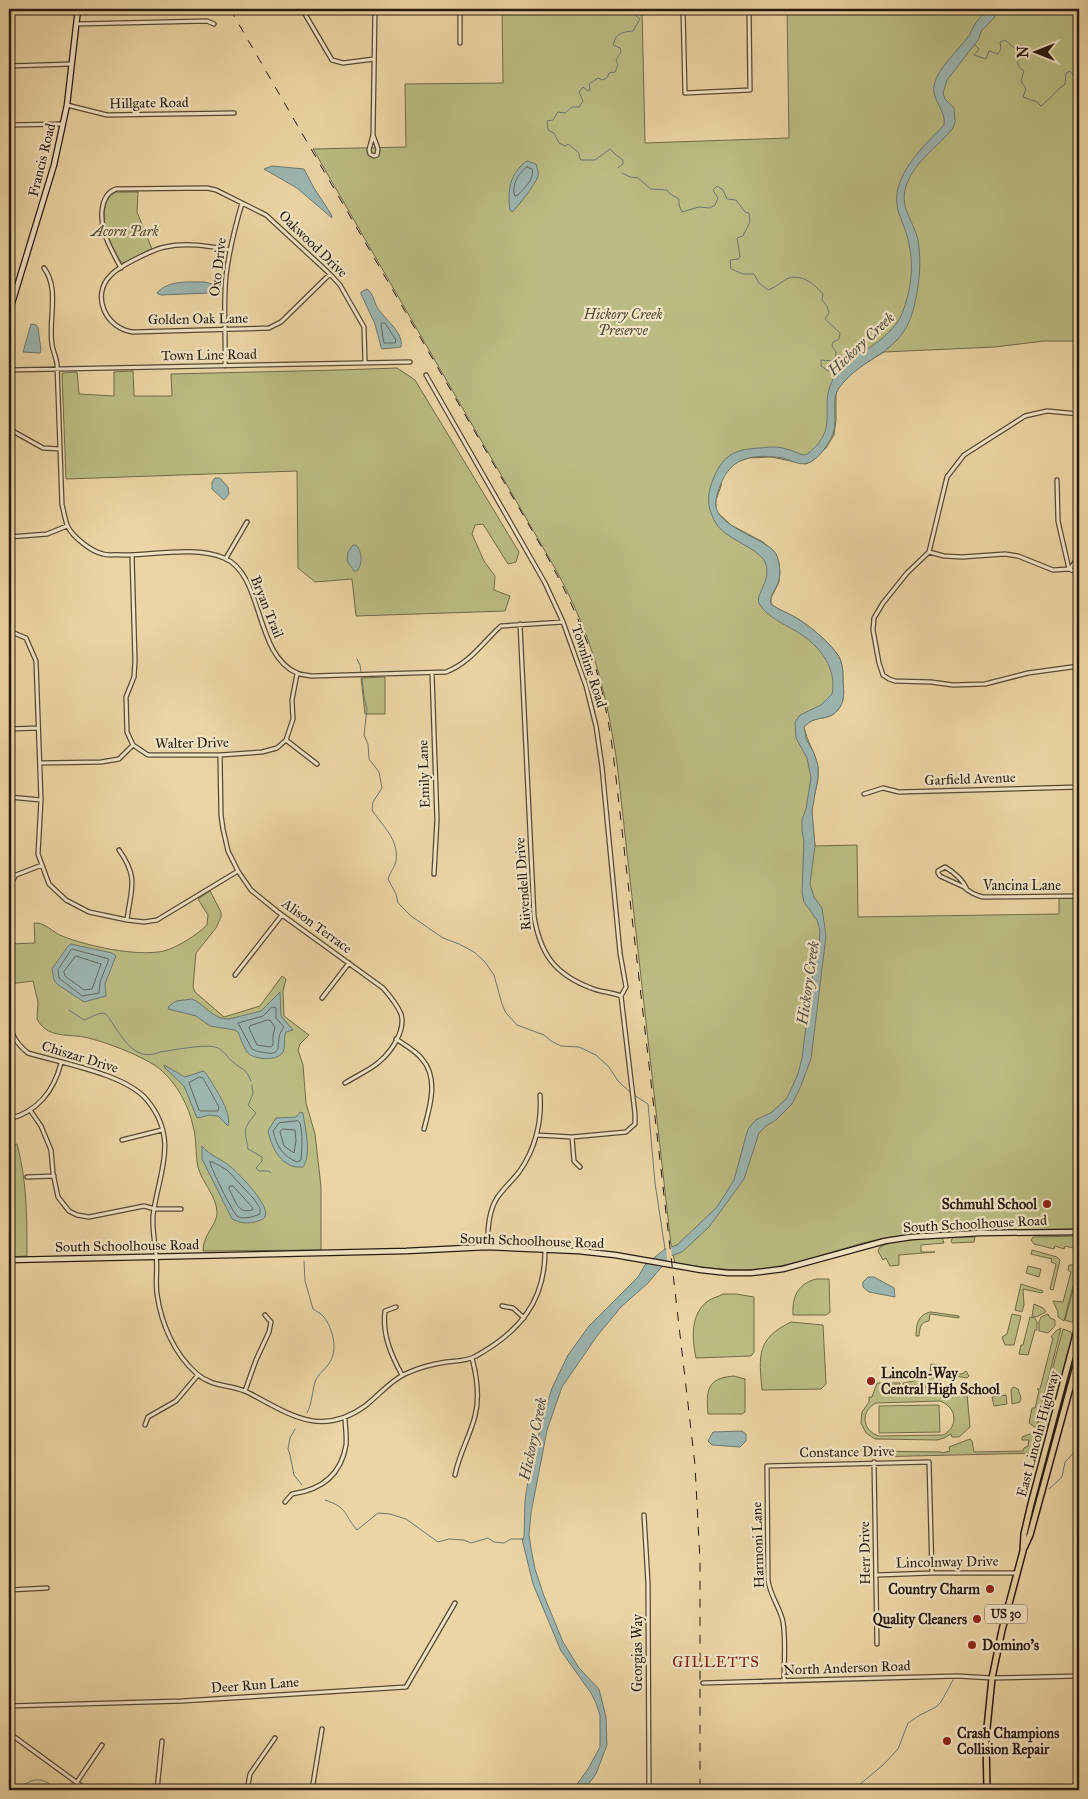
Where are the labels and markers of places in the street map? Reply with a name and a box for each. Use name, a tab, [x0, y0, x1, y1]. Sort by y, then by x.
place label: Schmuhl School	[942, 1196, 1038, 1213]
marker: Schmuhl School	[1041, 1198, 1053, 1210]
place label: Lincoln-Way Central High School	[881, 1365, 1001, 1399]
marker: Lincoln-Way Central High School	[865, 1375, 877, 1387]
place label: Country Charm	[888, 1581, 980, 1599]
marker: Country Charm	[984, 1583, 996, 1595]
place label: Quality Cleaners	[873, 1611, 967, 1629]
marker: Quality Cleaners	[971, 1613, 983, 1625]
place label: Domino's	[982, 1637, 1039, 1654]
marker: Domino's	[966, 1639, 978, 1651]
place label: Crash Champions Collision Repair	[957, 1725, 1059, 1759]
marker: Crash Champions Collision Repair	[941, 1735, 953, 1747]

